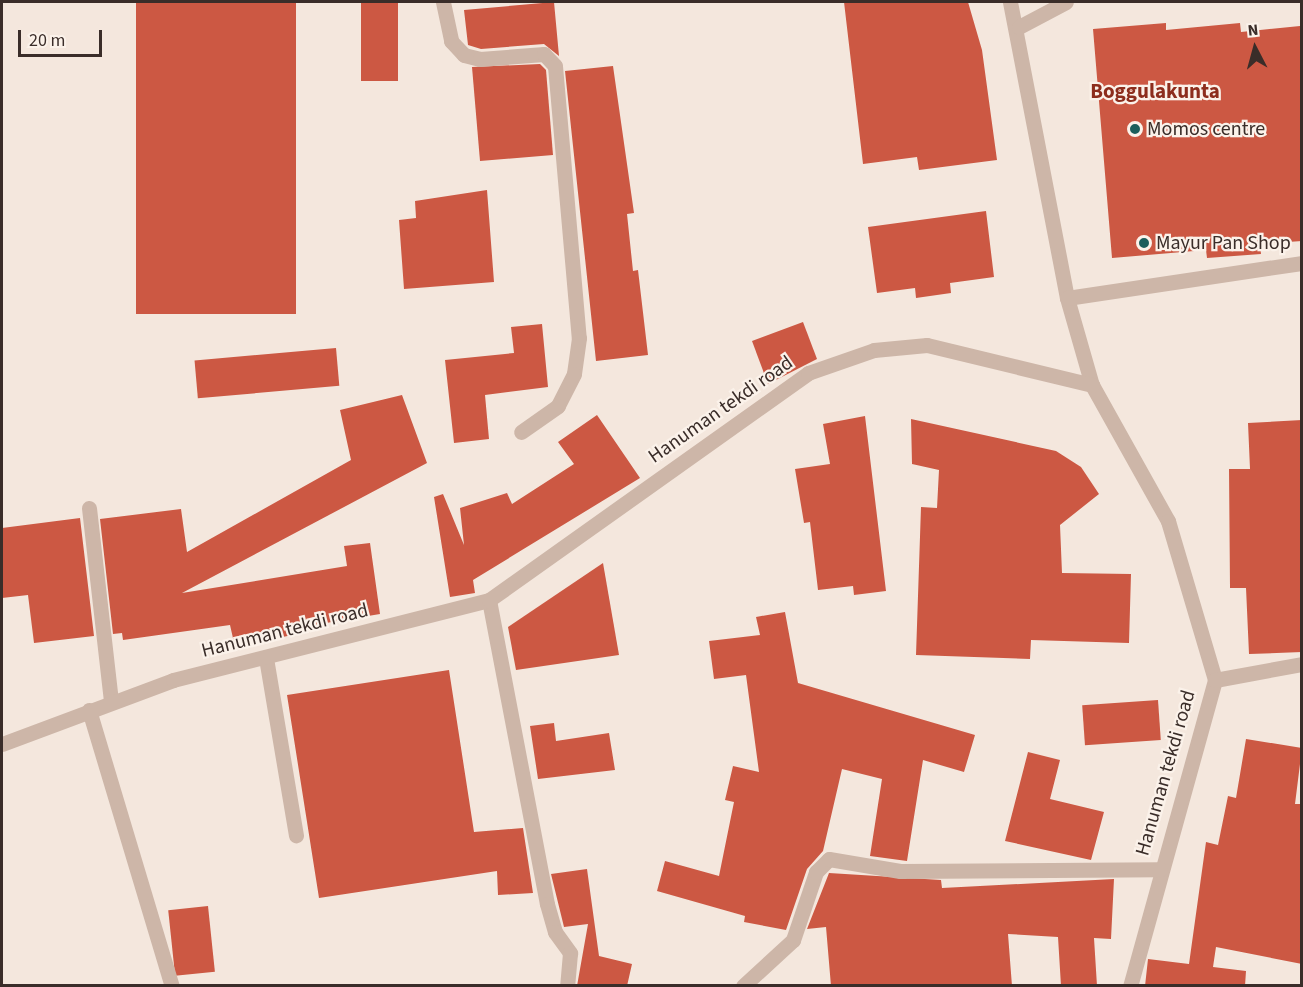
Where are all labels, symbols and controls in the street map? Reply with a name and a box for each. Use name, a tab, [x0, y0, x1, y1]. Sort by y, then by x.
scale bar	[21, 18, 105, 56]
north arrow	[1225, 18, 1285, 78]
text: N	[1247, 19, 1260, 42]
text: 20 m	[29, 28, 65, 53]
district label: Boggulakunta	[1090, 78, 1220, 104]
place label: Momos centre	[1147, 117, 1265, 141]
marker: Momos centre	[1128, 122, 1142, 136]
place label: Mayur Pan Shop	[1156, 231, 1291, 255]
marker: Mayur Pan Shop	[1137, 236, 1151, 250]
street label: Hanuman tekdi road	[644, 351, 798, 469]
street label: Hanuman tekdi road	[199, 599, 371, 663]
street label: Hanuman tekdi road	[1131, 688, 1201, 858]

